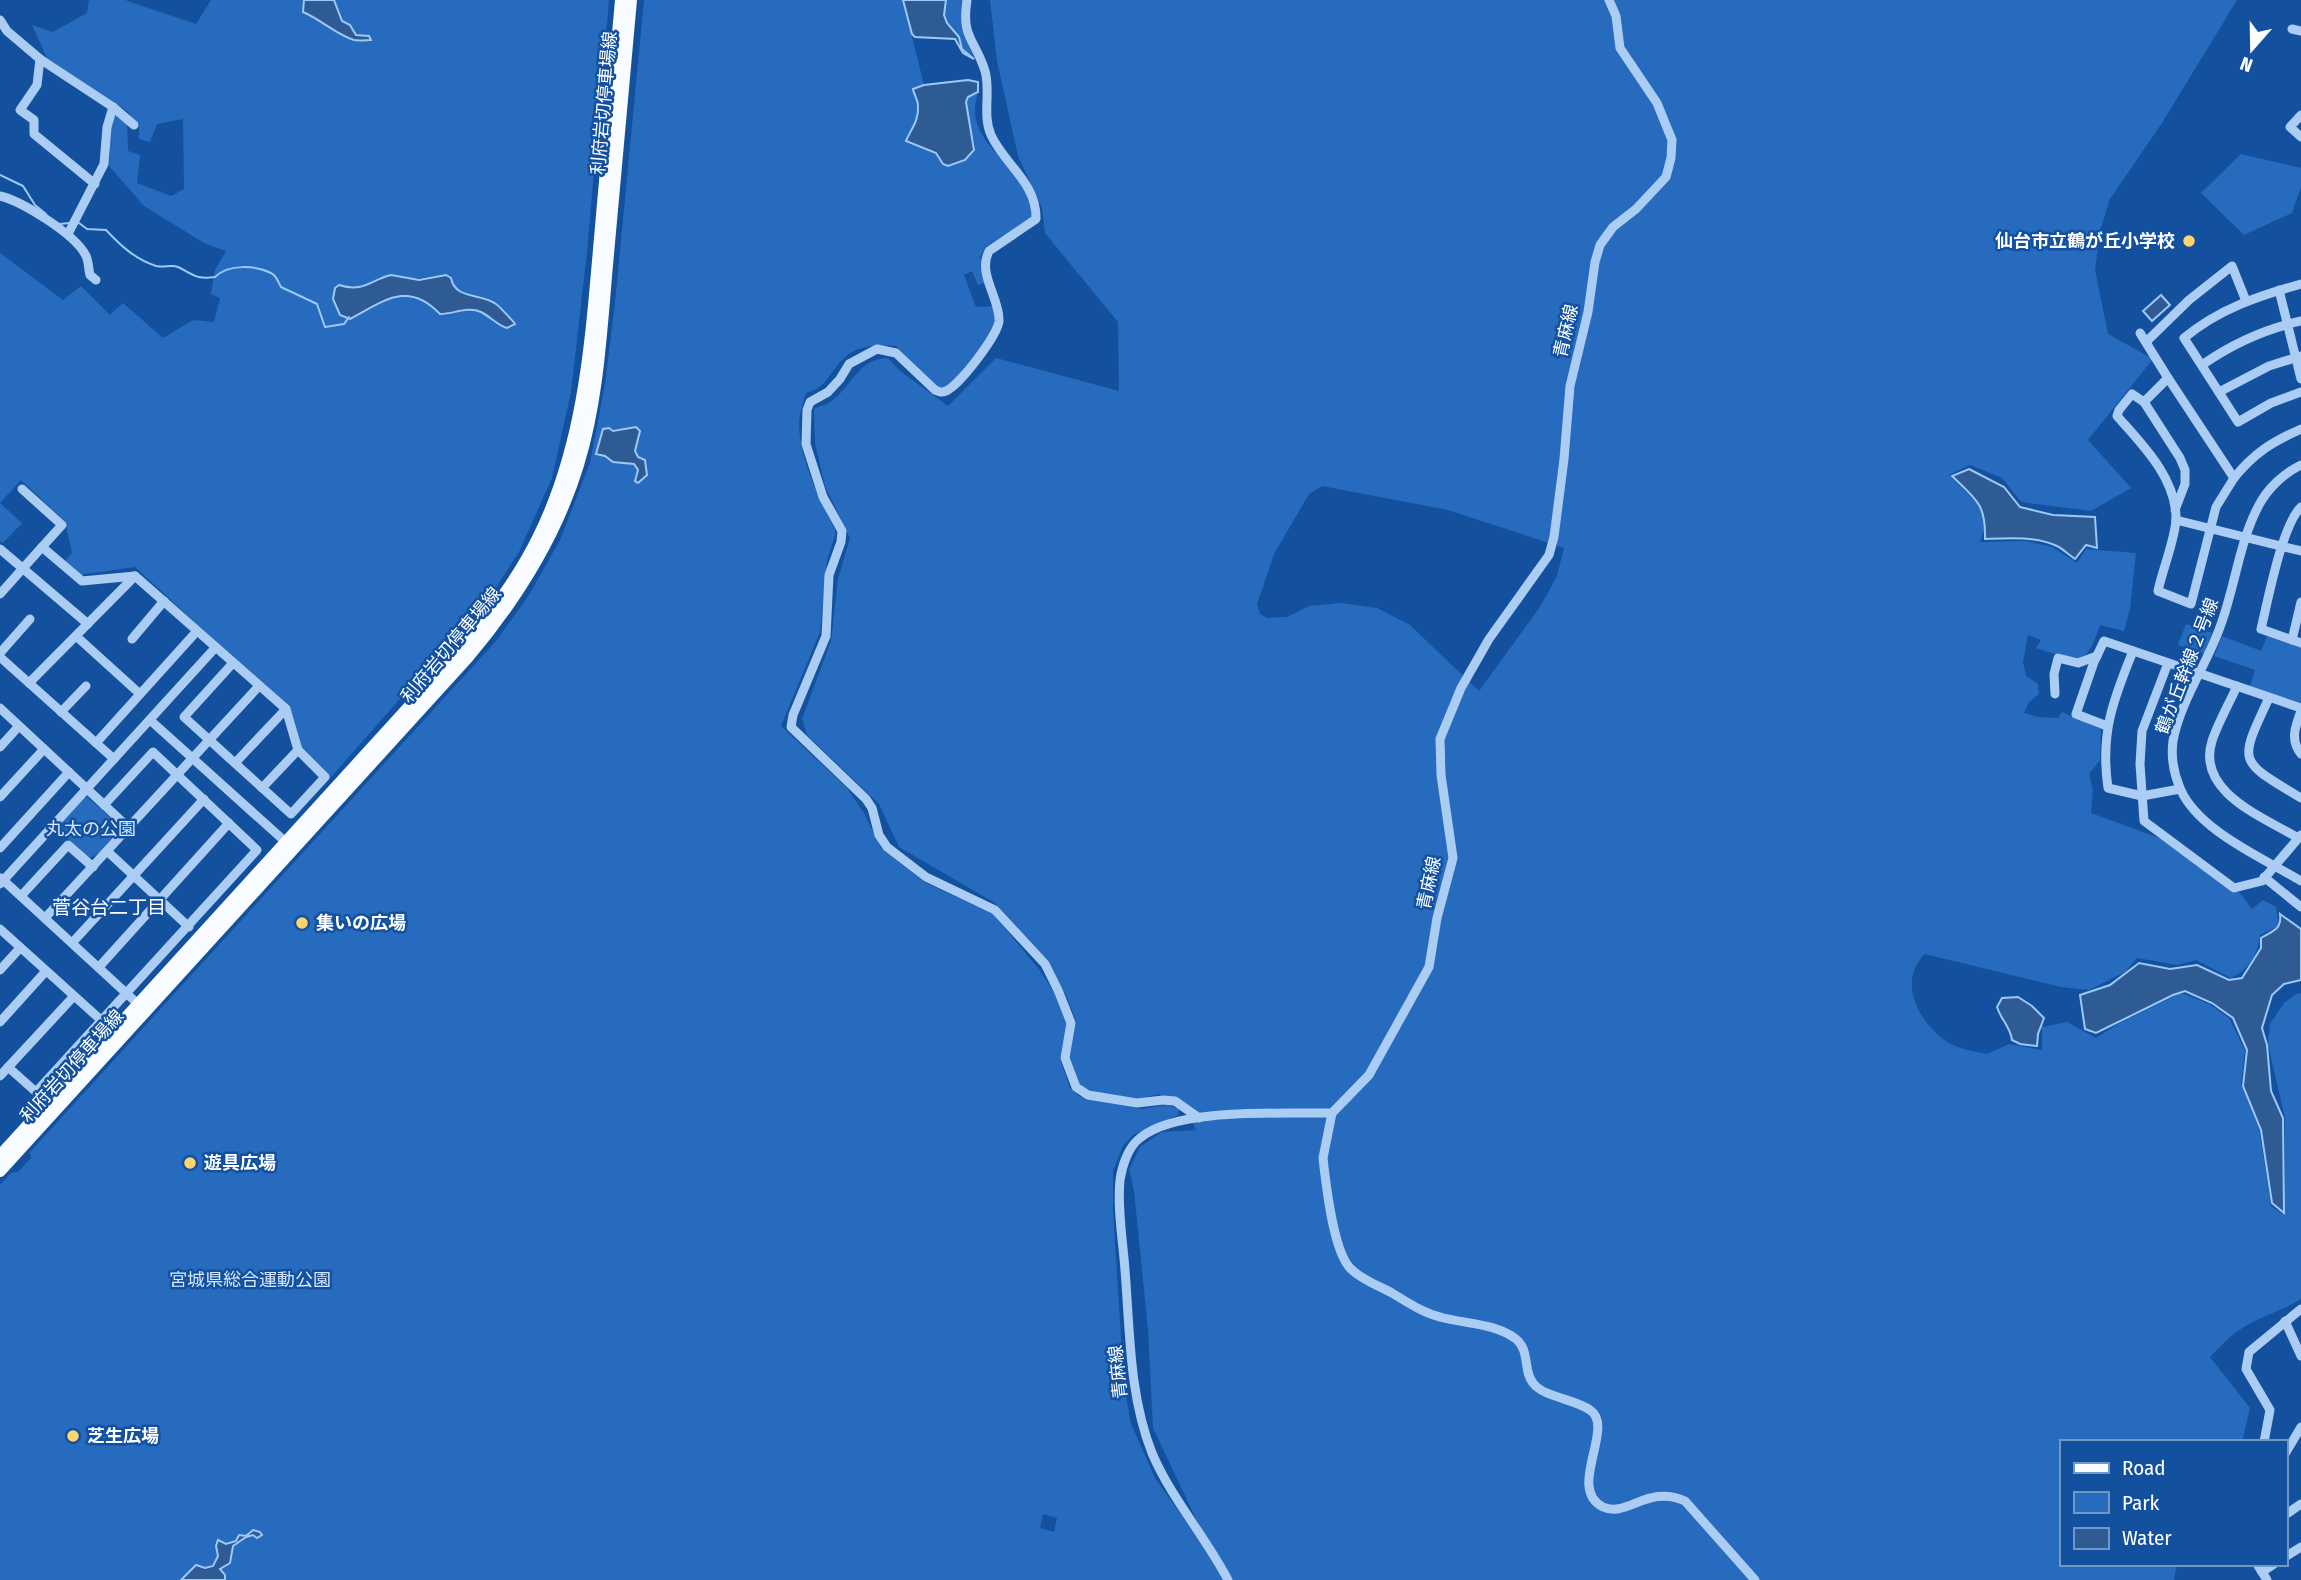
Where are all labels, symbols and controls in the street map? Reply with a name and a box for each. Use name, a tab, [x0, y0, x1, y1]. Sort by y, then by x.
north arrow	[2217, 14, 2287, 84]
street label: 利府岩切停車場線	[587, 30, 621, 176]
text: N	[2237, 52, 2256, 77]
place label: 仙台市立鶴が丘小学校	[1995, 230, 2175, 252]
marker: 仙台市立鶴が丘小学校	[2181, 233, 2197, 249]
street label: 青麻線	[1549, 302, 1583, 360]
street label: 利府岩切停車場線	[396, 583, 506, 707]
street label: 鶴が丘幹線２号線	[2151, 595, 2223, 737]
park label: 丸太の公園	[46, 818, 136, 840]
street label: 青麻線	[1413, 854, 1445, 912]
district label: 菅谷台二丁目	[52, 896, 166, 919]
place label: 集いの広場	[316, 912, 406, 934]
marker: 集いの広場	[294, 915, 310, 931]
street label: 利府岩切停車場線	[16, 1005, 128, 1127]
place label: 遊具広場	[204, 1152, 276, 1174]
marker: 遊具広場	[182, 1155, 198, 1171]
park label: 宮城県総合運動公園	[169, 1269, 331, 1291]
street label: 青麻線	[1104, 1344, 1132, 1400]
place label: 芝生広場	[87, 1425, 159, 1447]
marker: 芝生広場	[65, 1428, 81, 1444]
legend	[2060, 1440, 2287, 1566]
text: Road	[2122, 1455, 2166, 1481]
text: Park	[2122, 1490, 2160, 1516]
text: Water	[2122, 1525, 2172, 1551]

